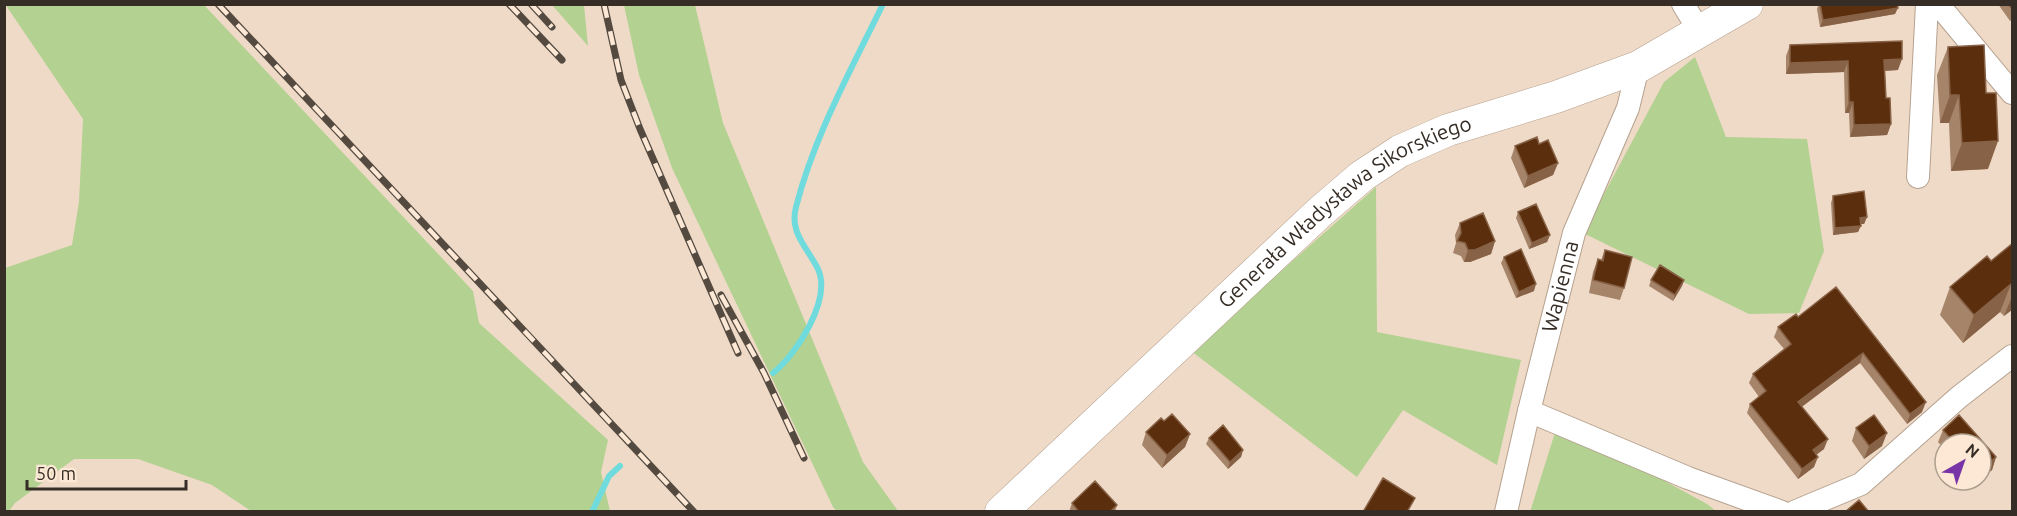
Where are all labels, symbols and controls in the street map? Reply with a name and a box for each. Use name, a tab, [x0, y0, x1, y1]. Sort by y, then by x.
street label: Generała Władysława Sikorskiego	[1213, 111, 1474, 313]
street label: Wapienna	[1536, 238, 1583, 335]
north arrow	[1933, 432, 1993, 492]
text: N	[1962, 440, 1983, 461]
scale bar	[27, 453, 186, 491]
text: 50 m	[36, 463, 76, 483]

